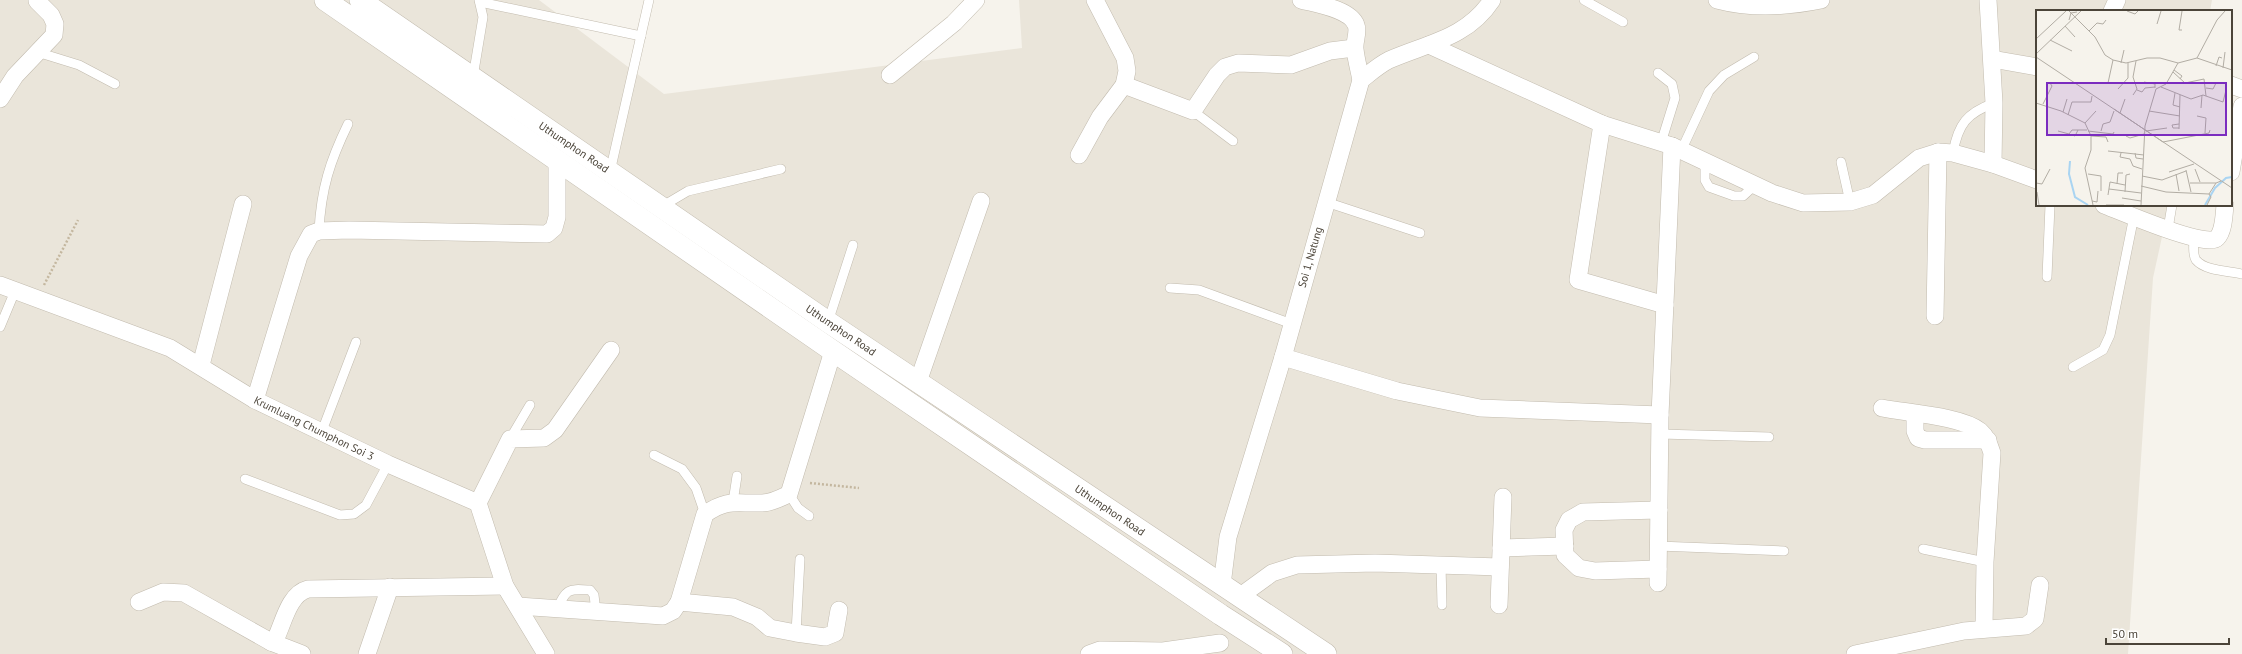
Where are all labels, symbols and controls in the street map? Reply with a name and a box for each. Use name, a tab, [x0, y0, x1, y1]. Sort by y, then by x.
inset map	[2036, 10, 2232, 206]
street label: Uthumphon Road	[536, 118, 612, 176]
street label: Soi 1, Natung	[1295, 225, 1325, 289]
street label: Uthumphon Road	[803, 301, 879, 359]
street label: Krumluang Chumphon Soi 3	[252, 393, 376, 463]
street label: Uthumphon Road	[1072, 481, 1148, 539]
scale bar	[2106, 620, 2229, 646]
text: 50 m	[2112, 626, 2138, 641]

